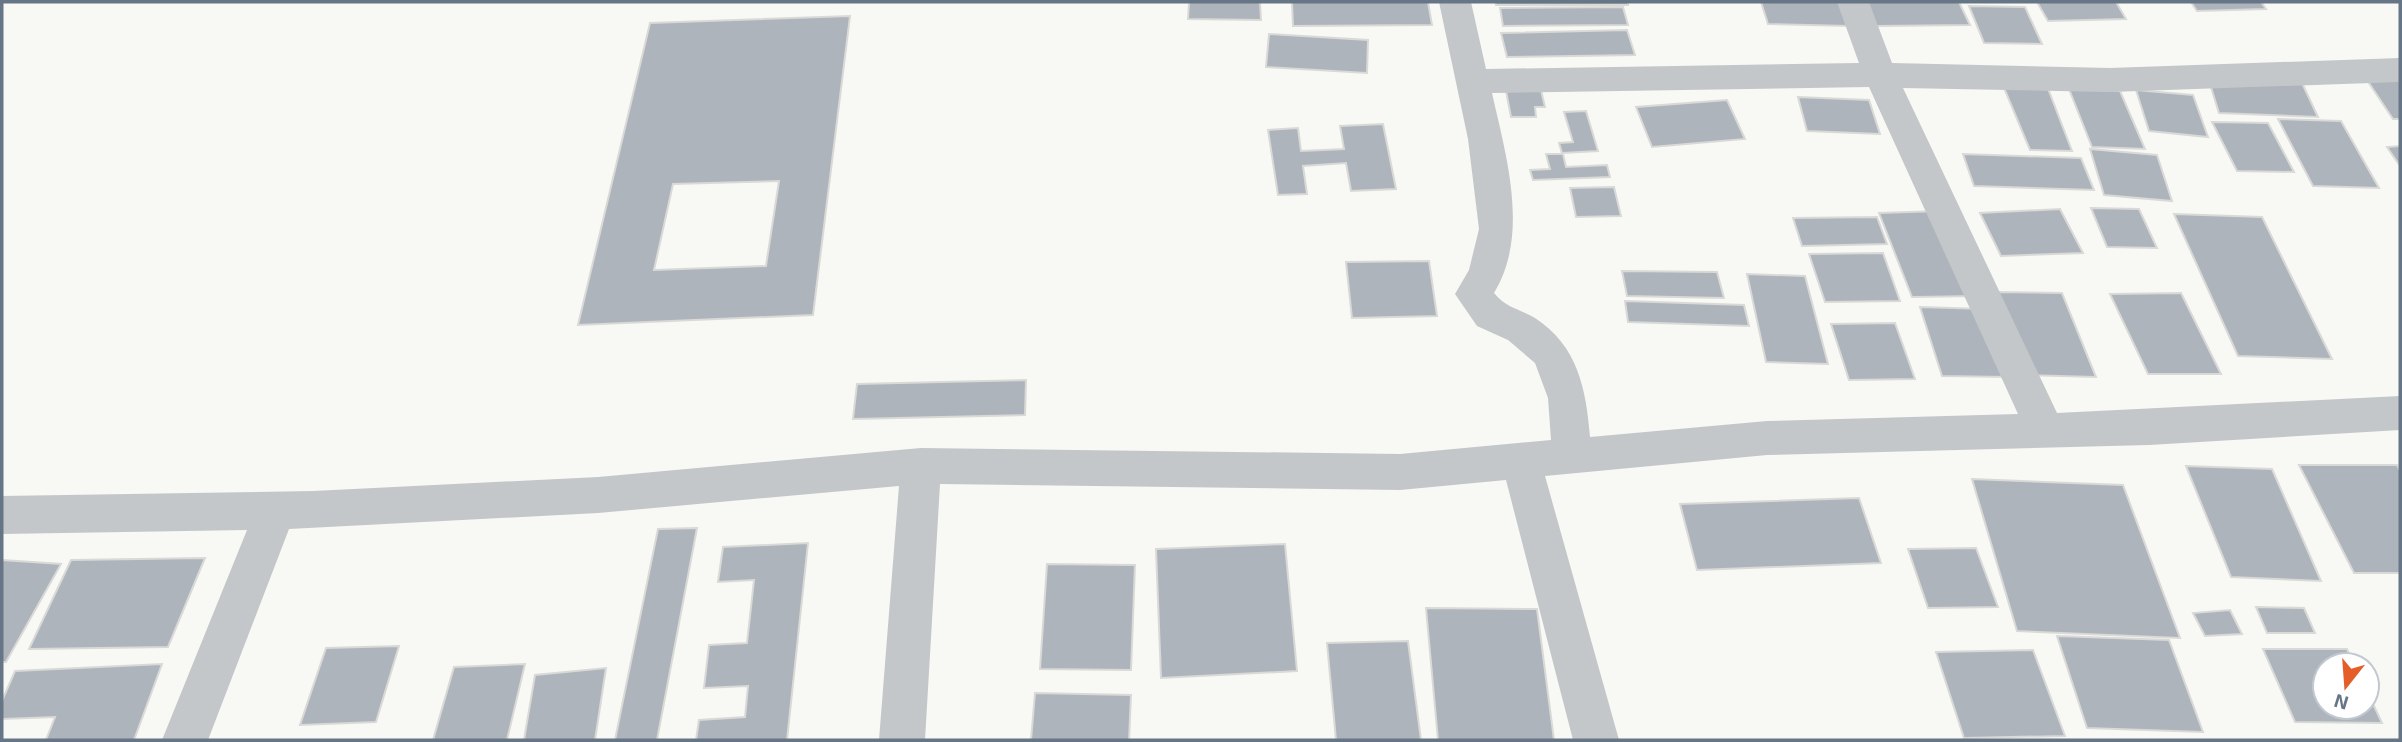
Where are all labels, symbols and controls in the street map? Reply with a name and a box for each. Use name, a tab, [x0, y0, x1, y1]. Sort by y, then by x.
north arrow	[2311, 651, 2381, 721]
text: N	[2331, 690, 2351, 716]

